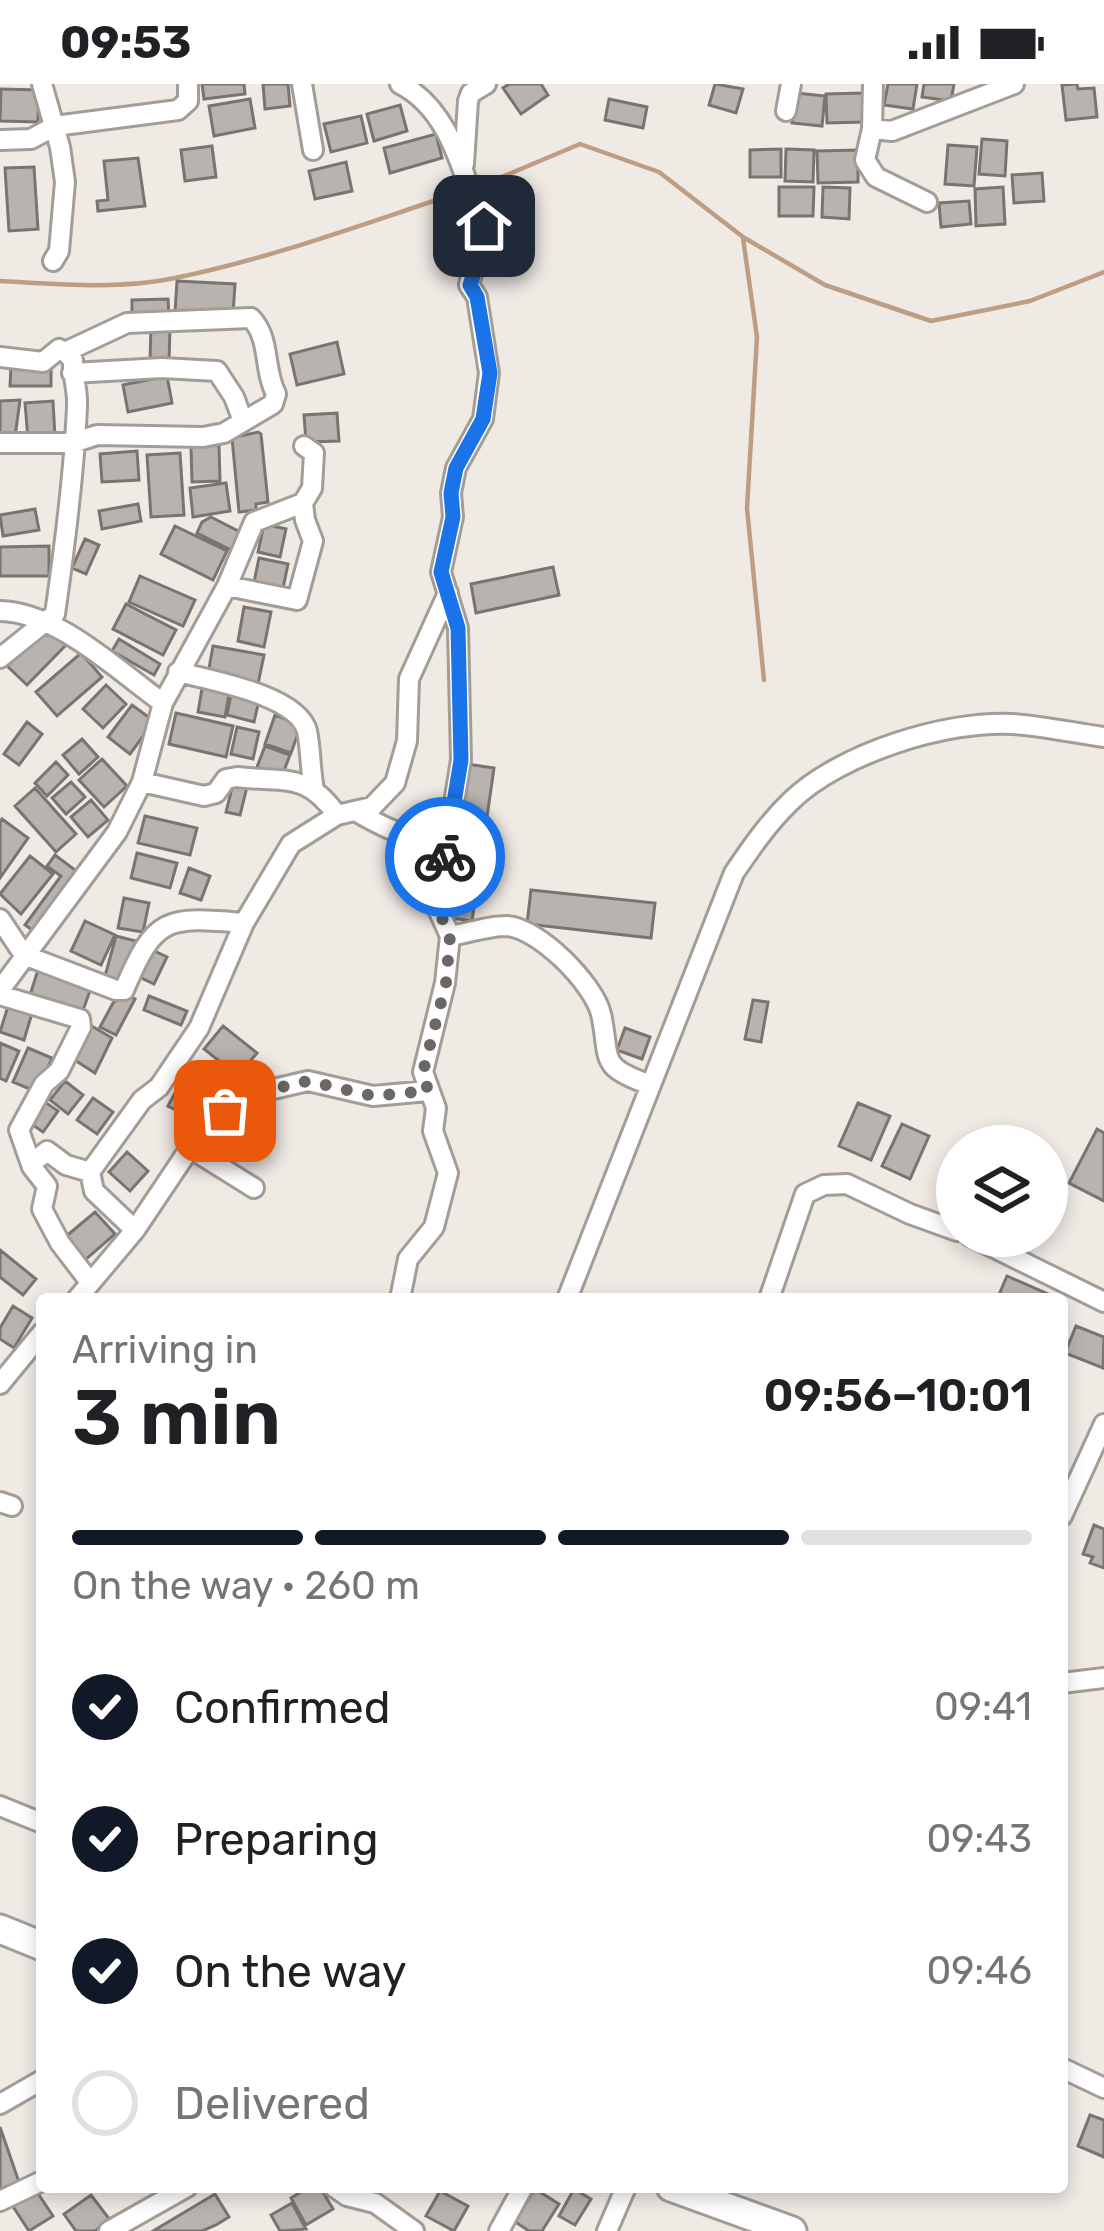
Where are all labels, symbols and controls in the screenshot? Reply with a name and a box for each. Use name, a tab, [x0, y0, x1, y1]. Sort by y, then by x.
text: 09:53	[60, 16, 191, 69]
pin	[433, 175, 535, 277]
icon: home	[451, 193, 517, 259]
courier	[385, 797, 505, 917]
icon: bike	[412, 824, 478, 890]
pin	[174, 1060, 276, 1162]
icon: bag	[192, 1078, 258, 1144]
map controls	[936, 1125, 1068, 1257]
button: layers	[936, 1125, 1068, 1257]
text: Arriving in	[72, 1327, 258, 1373]
text: 09:56–10:01	[763, 1369, 1032, 1422]
text: 3 min	[72, 1371, 281, 1464]
text: On the way · 260 m	[72, 1563, 420, 1609]
icon: check	[72, 1674, 138, 1740]
text: Confirmed	[174, 1681, 391, 1734]
text: 09:41	[934, 1684, 1032, 1730]
icon: check	[72, 1806, 138, 1872]
text: Preparing	[174, 1813, 379, 1866]
text: 09:43	[926, 1816, 1032, 1862]
icon: check	[72, 1938, 138, 2004]
text: On the way	[174, 1945, 407, 1998]
text: 09:46	[926, 1948, 1032, 1994]
text: Delivered	[174, 2077, 370, 2130]

